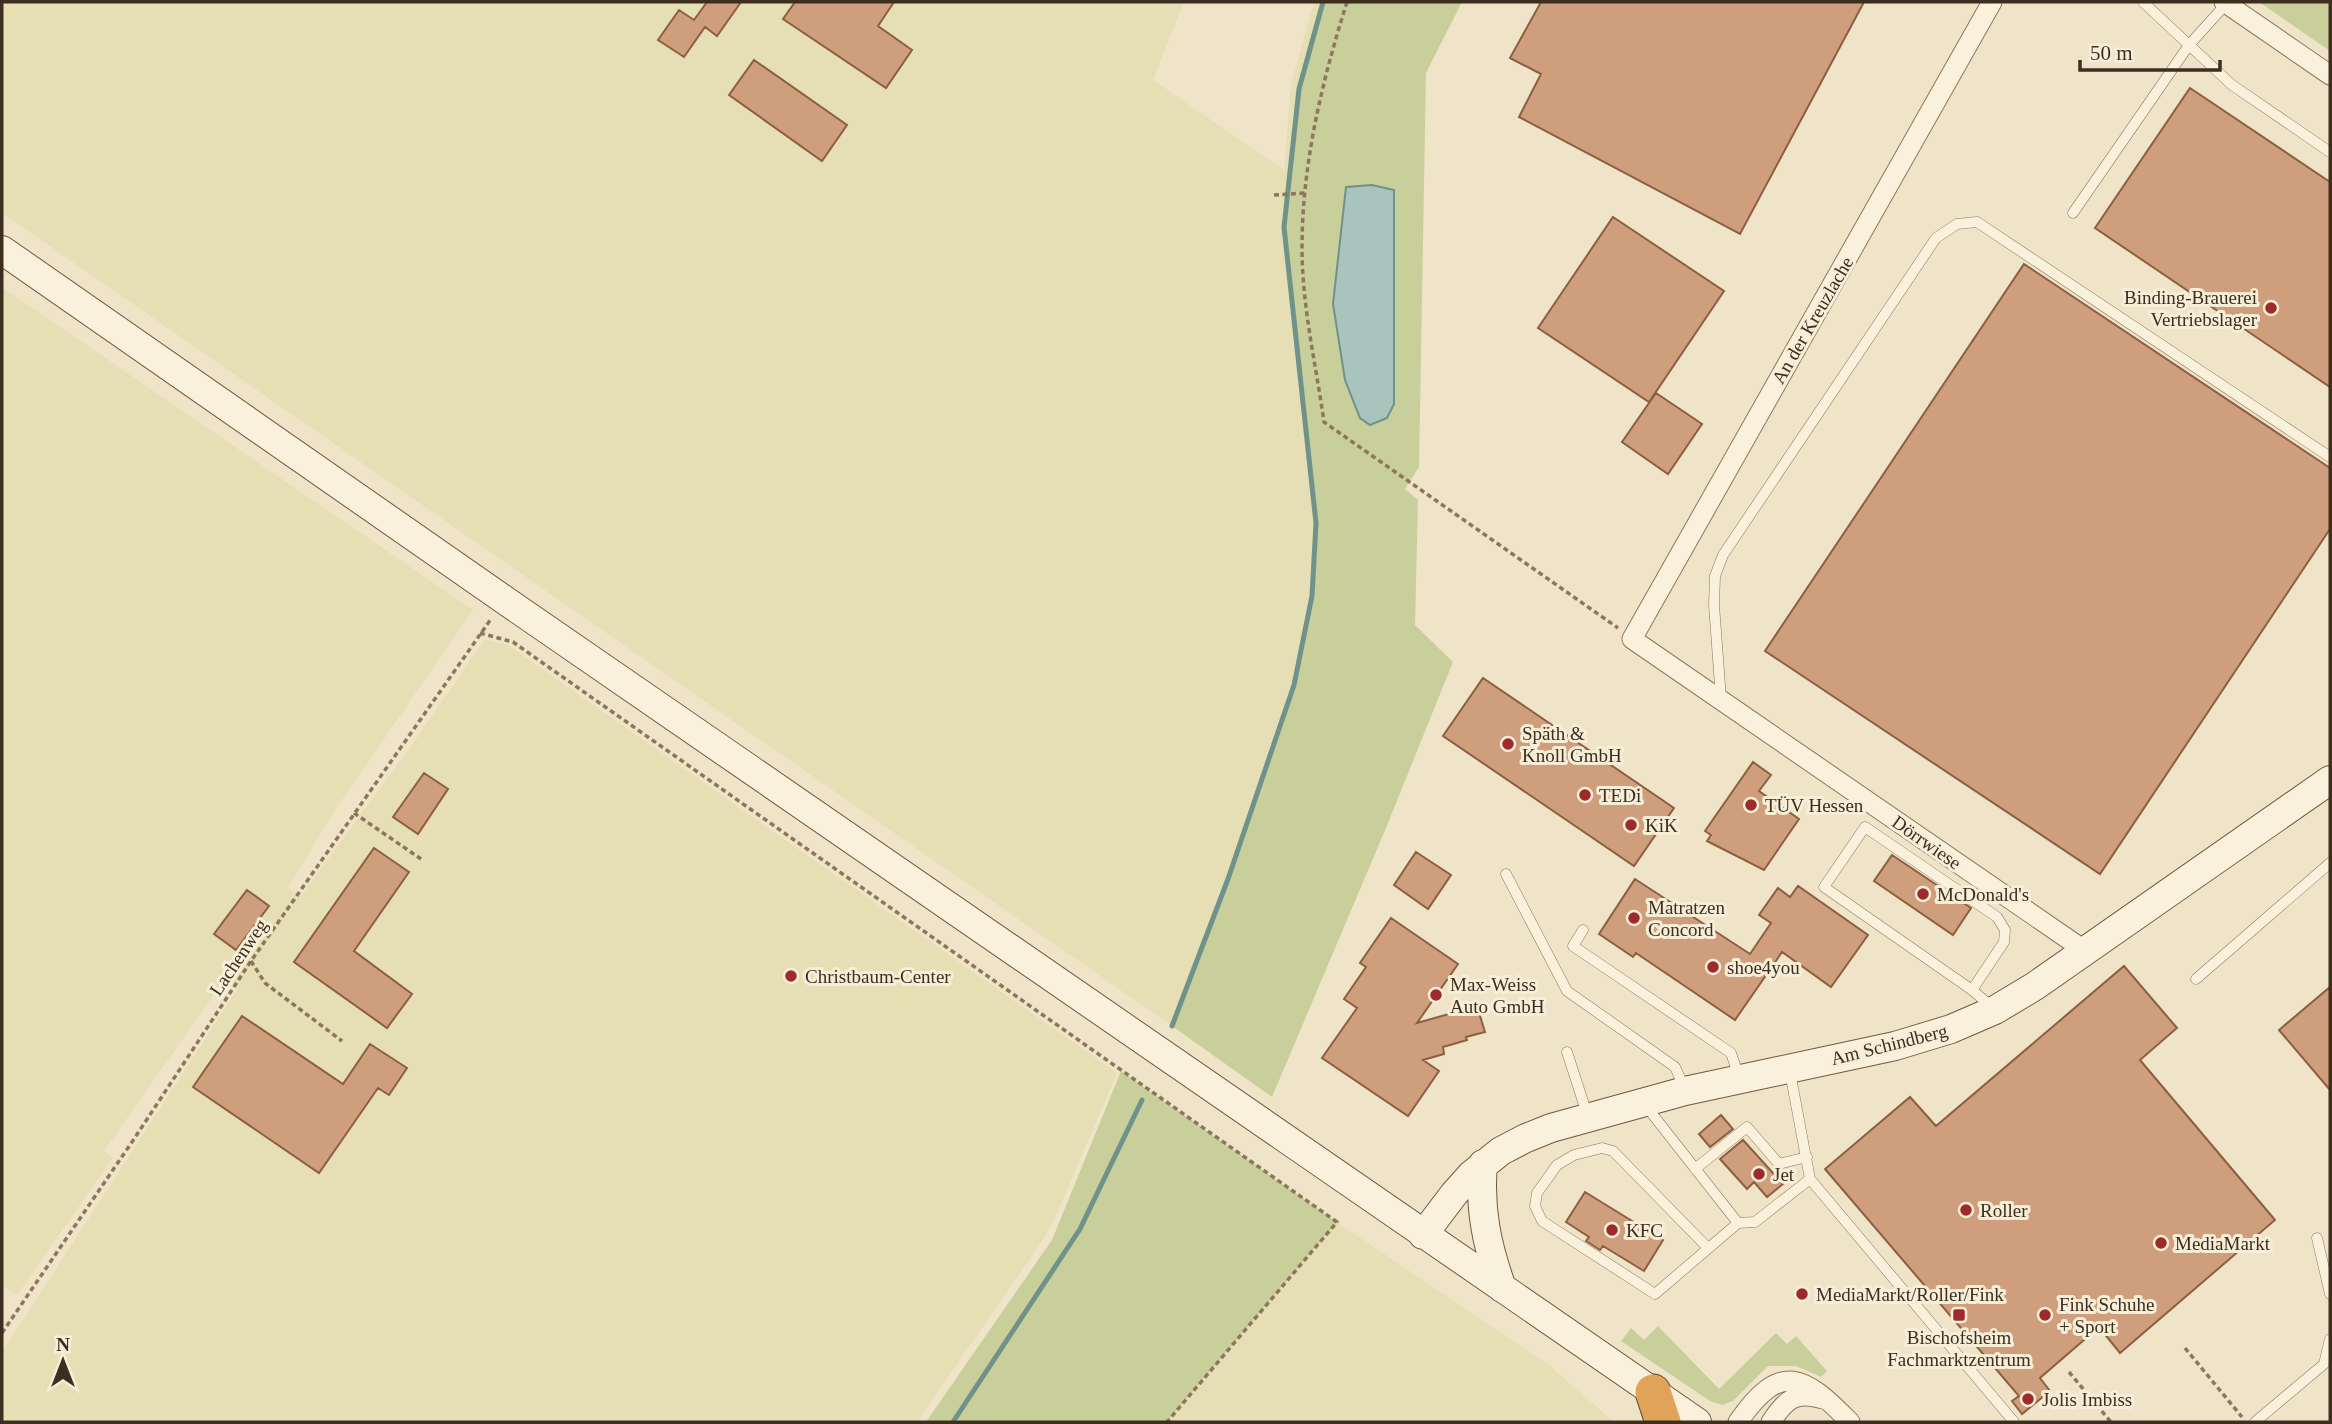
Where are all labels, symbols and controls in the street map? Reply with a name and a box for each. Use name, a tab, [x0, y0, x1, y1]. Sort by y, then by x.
scale bar	[2080, 28, 2220, 72]
text: 50 m	[2090, 41, 2133, 65]
street label: An der Kreuzlache	[1767, 253, 1857, 388]
place label: Binding-Brauerei Vertriebslager	[2124, 287, 2258, 330]
marker: Binding-Brauerei Vertriebslager	[2263, 300, 2279, 316]
place label: Späth & Knoll GmbH	[1522, 723, 1622, 766]
marker: Späth & Knoll GmbH	[1500, 736, 1516, 752]
place label: TEDi	[1599, 785, 1641, 806]
marker: TEDi	[1577, 787, 1593, 803]
place label: TÜV Hessen	[1765, 795, 1864, 816]
marker: TÜV Hessen	[1743, 797, 1759, 813]
street label: Dörrwiese	[1888, 811, 1965, 874]
place label: KiK	[1645, 815, 1678, 836]
marker: KiK	[1623, 817, 1639, 833]
place label: McDonald's	[1937, 884, 2029, 905]
marker: McDonald's	[1915, 886, 1931, 902]
place label: Matratzen Concord	[1648, 897, 1726, 940]
marker: Matratzen Concord	[1626, 910, 1642, 926]
street label: Lachenweg	[205, 915, 272, 999]
place label: shoe4you	[1727, 957, 1800, 978]
marker: shoe4you	[1705, 959, 1721, 975]
place label: Christbaum-Center	[805, 966, 951, 987]
marker: Christbaum-Center	[783, 968, 799, 984]
place label: Max-Weiss Auto GmbH	[1450, 974, 1545, 1017]
marker: Max-Weiss Auto GmbH	[1428, 987, 1444, 1003]
street label: Am Schindberg	[1829, 1020, 1950, 1069]
place label: Jet	[1773, 1164, 1795, 1185]
marker: Jet	[1751, 1166, 1767, 1182]
place label: Roller	[1980, 1200, 2028, 1221]
marker: Roller	[1958, 1202, 1974, 1218]
place label: KFC	[1626, 1220, 1663, 1241]
marker: KFC	[1604, 1222, 1620, 1238]
place label: MediaMarkt	[2175, 1233, 2271, 1254]
marker: MediaMarkt	[2153, 1235, 2169, 1251]
place label: MediaMarkt/Roller/Fink	[1816, 1284, 2004, 1305]
marker: MediaMarkt/Roller/Fink	[1794, 1286, 1810, 1302]
place label: Fink Schuhe + Sport	[2059, 1294, 2155, 1337]
marker: Bischofsheim Fachmarktzentrum	[1951, 1307, 1967, 1323]
marker: Fink Schuhe + Sport	[2037, 1307, 2053, 1323]
north arrow	[28, 1326, 98, 1396]
place label: Bischofsheim Fachmarktzentrum	[1887, 1327, 2031, 1370]
text: N	[56, 1334, 70, 1355]
place label: Jolis Imbiss	[2042, 1389, 2132, 1410]
marker: Jolis Imbiss	[2020, 1391, 2036, 1407]

